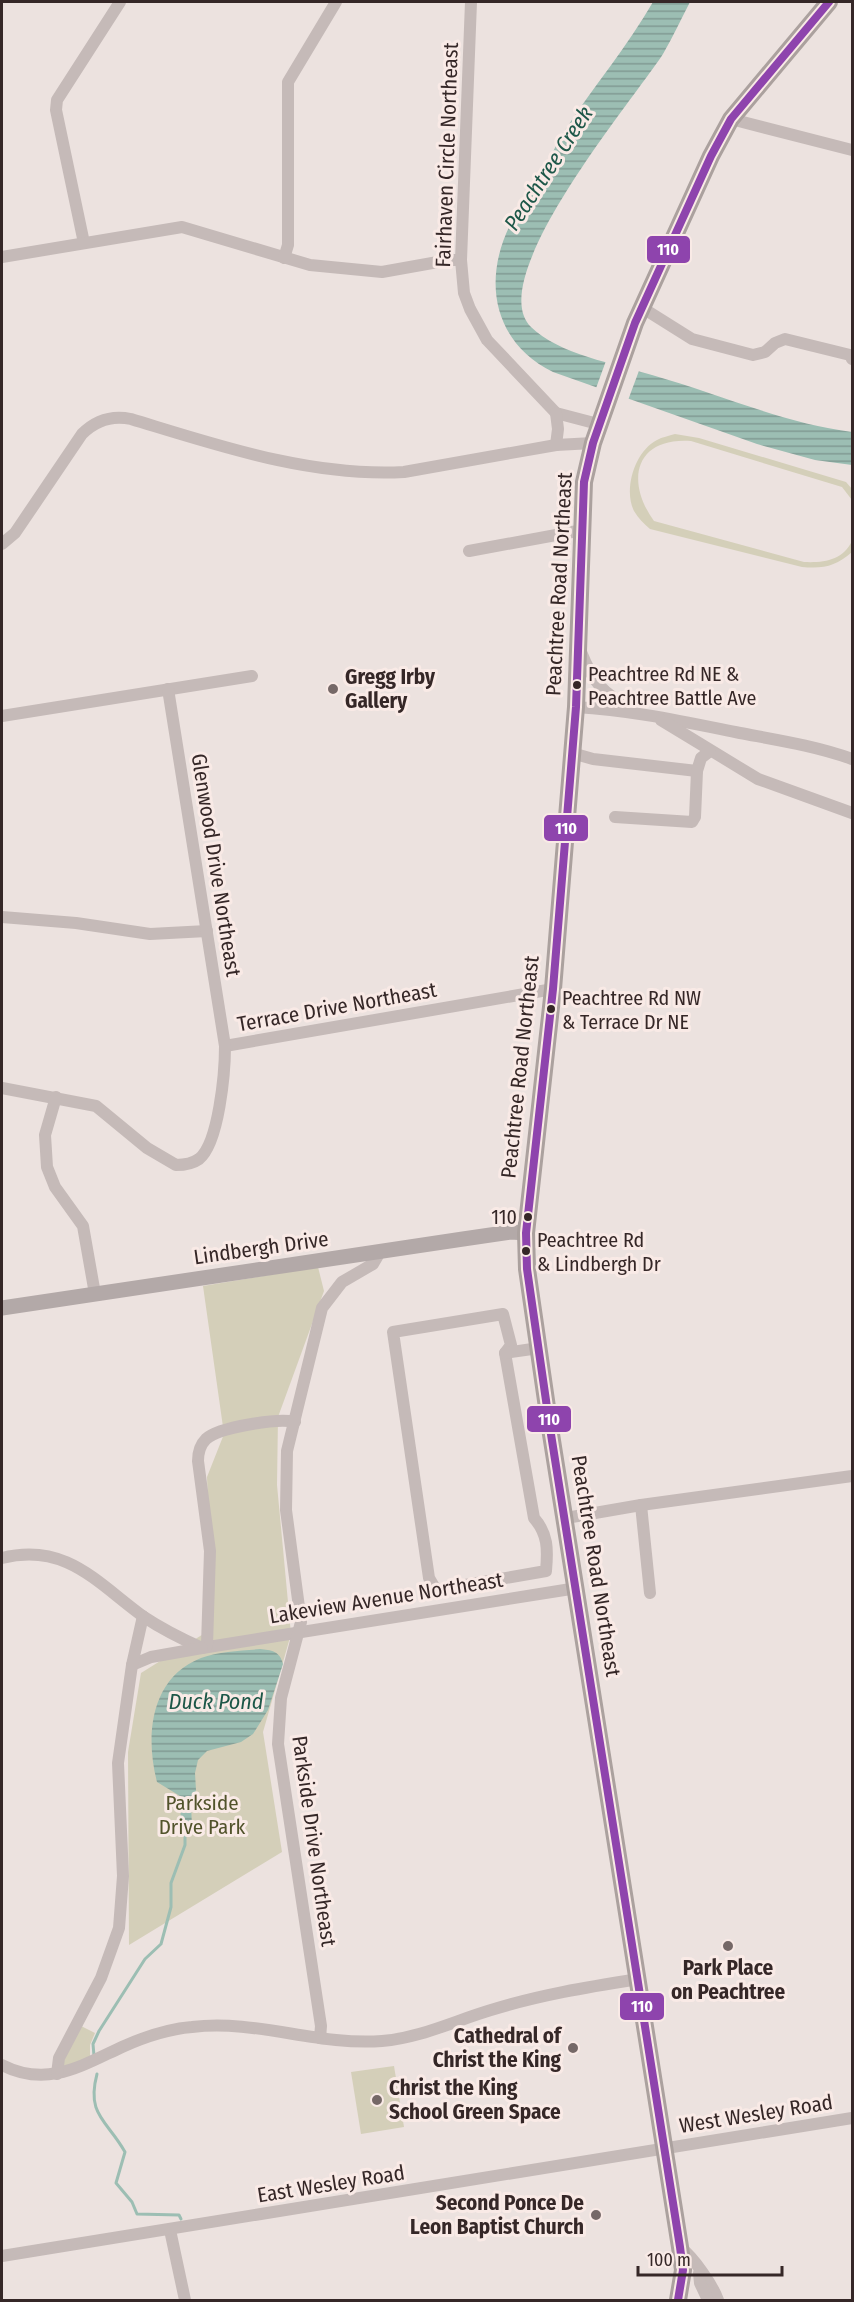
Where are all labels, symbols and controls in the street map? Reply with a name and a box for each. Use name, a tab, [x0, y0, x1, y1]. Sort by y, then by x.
street label: Fairhaven Circle Northeast	[430, 42, 464, 268]
water label: Peachtree Creek	[498, 101, 599, 235]
line badge: 110	[646, 235, 691, 264]
text: 110	[657, 240, 679, 259]
street label: Peachtree Road Northeast	[540, 471, 578, 696]
place label: Peachtree Rd NE & Peachtree Battle Ave	[588, 662, 756, 710]
place label: Gregg Irby Gallery	[345, 664, 436, 714]
marker: Peachtree Rd NE & Peachtree Battle Ave	[571, 679, 583, 691]
marker: Gregg Irby Gallery	[326, 682, 340, 696]
street label: Glenwood Drive Northeast	[186, 752, 247, 979]
line badge: 110	[543, 814, 589, 842]
text: 110	[555, 819, 577, 838]
street label: Peachtree Road Northeast	[495, 954, 545, 1180]
street label: Terrace Drive Northeast	[235, 977, 439, 1037]
place label: Peachtree Rd NW & Terrace Dr NE	[562, 986, 701, 1034]
marker: Peachtree Rd NW & Terrace Dr NE	[545, 1003, 557, 1015]
place label: 110	[491, 1205, 517, 1229]
marker: 110	[522, 1211, 534, 1223]
street label: Lindbergh Drive	[192, 1226, 330, 1270]
place label: Peachtree Rd & Lindbergh Dr	[537, 1228, 661, 1276]
marker: Peachtree Rd & Lindbergh Dr	[520, 1245, 532, 1257]
line badge: 110	[526, 1405, 572, 1433]
text: 110	[538, 1410, 560, 1429]
street label: Peachtree Road Northeast	[566, 1453, 626, 1679]
street label: Lakeview Avenue Northeast	[267, 1567, 505, 1629]
water label: Duck Pond	[169, 1688, 264, 1715]
street label: Parkside Drive Northeast	[286, 1734, 342, 1948]
park label: Parkside Drive Park	[159, 1790, 246, 1840]
marker: Park Place on Peachtree	[721, 1939, 735, 1953]
place label: Park Place on Peachtree	[671, 1955, 785, 2005]
line badge: 110	[619, 1992, 665, 2021]
text: 110	[631, 1997, 653, 2016]
place label: Cathedral of Christ the King	[433, 2023, 563, 2073]
marker: Cathedral of Christ the King	[566, 2041, 580, 2055]
place label: Christ the King School Green Space	[389, 2075, 561, 2125]
street label: West Wesley Road	[677, 2089, 835, 2139]
marker: Christ the King School Green Space	[370, 2093, 384, 2107]
street label: East Wesley Road	[255, 2160, 407, 2208]
place label: Second Ponce De Leon Baptist Church	[410, 2190, 584, 2240]
marker: Second Ponce De Leon Baptist Church	[589, 2208, 603, 2222]
scale bar	[638, 2239, 782, 2277]
text: 100 m	[647, 2249, 691, 2271]

